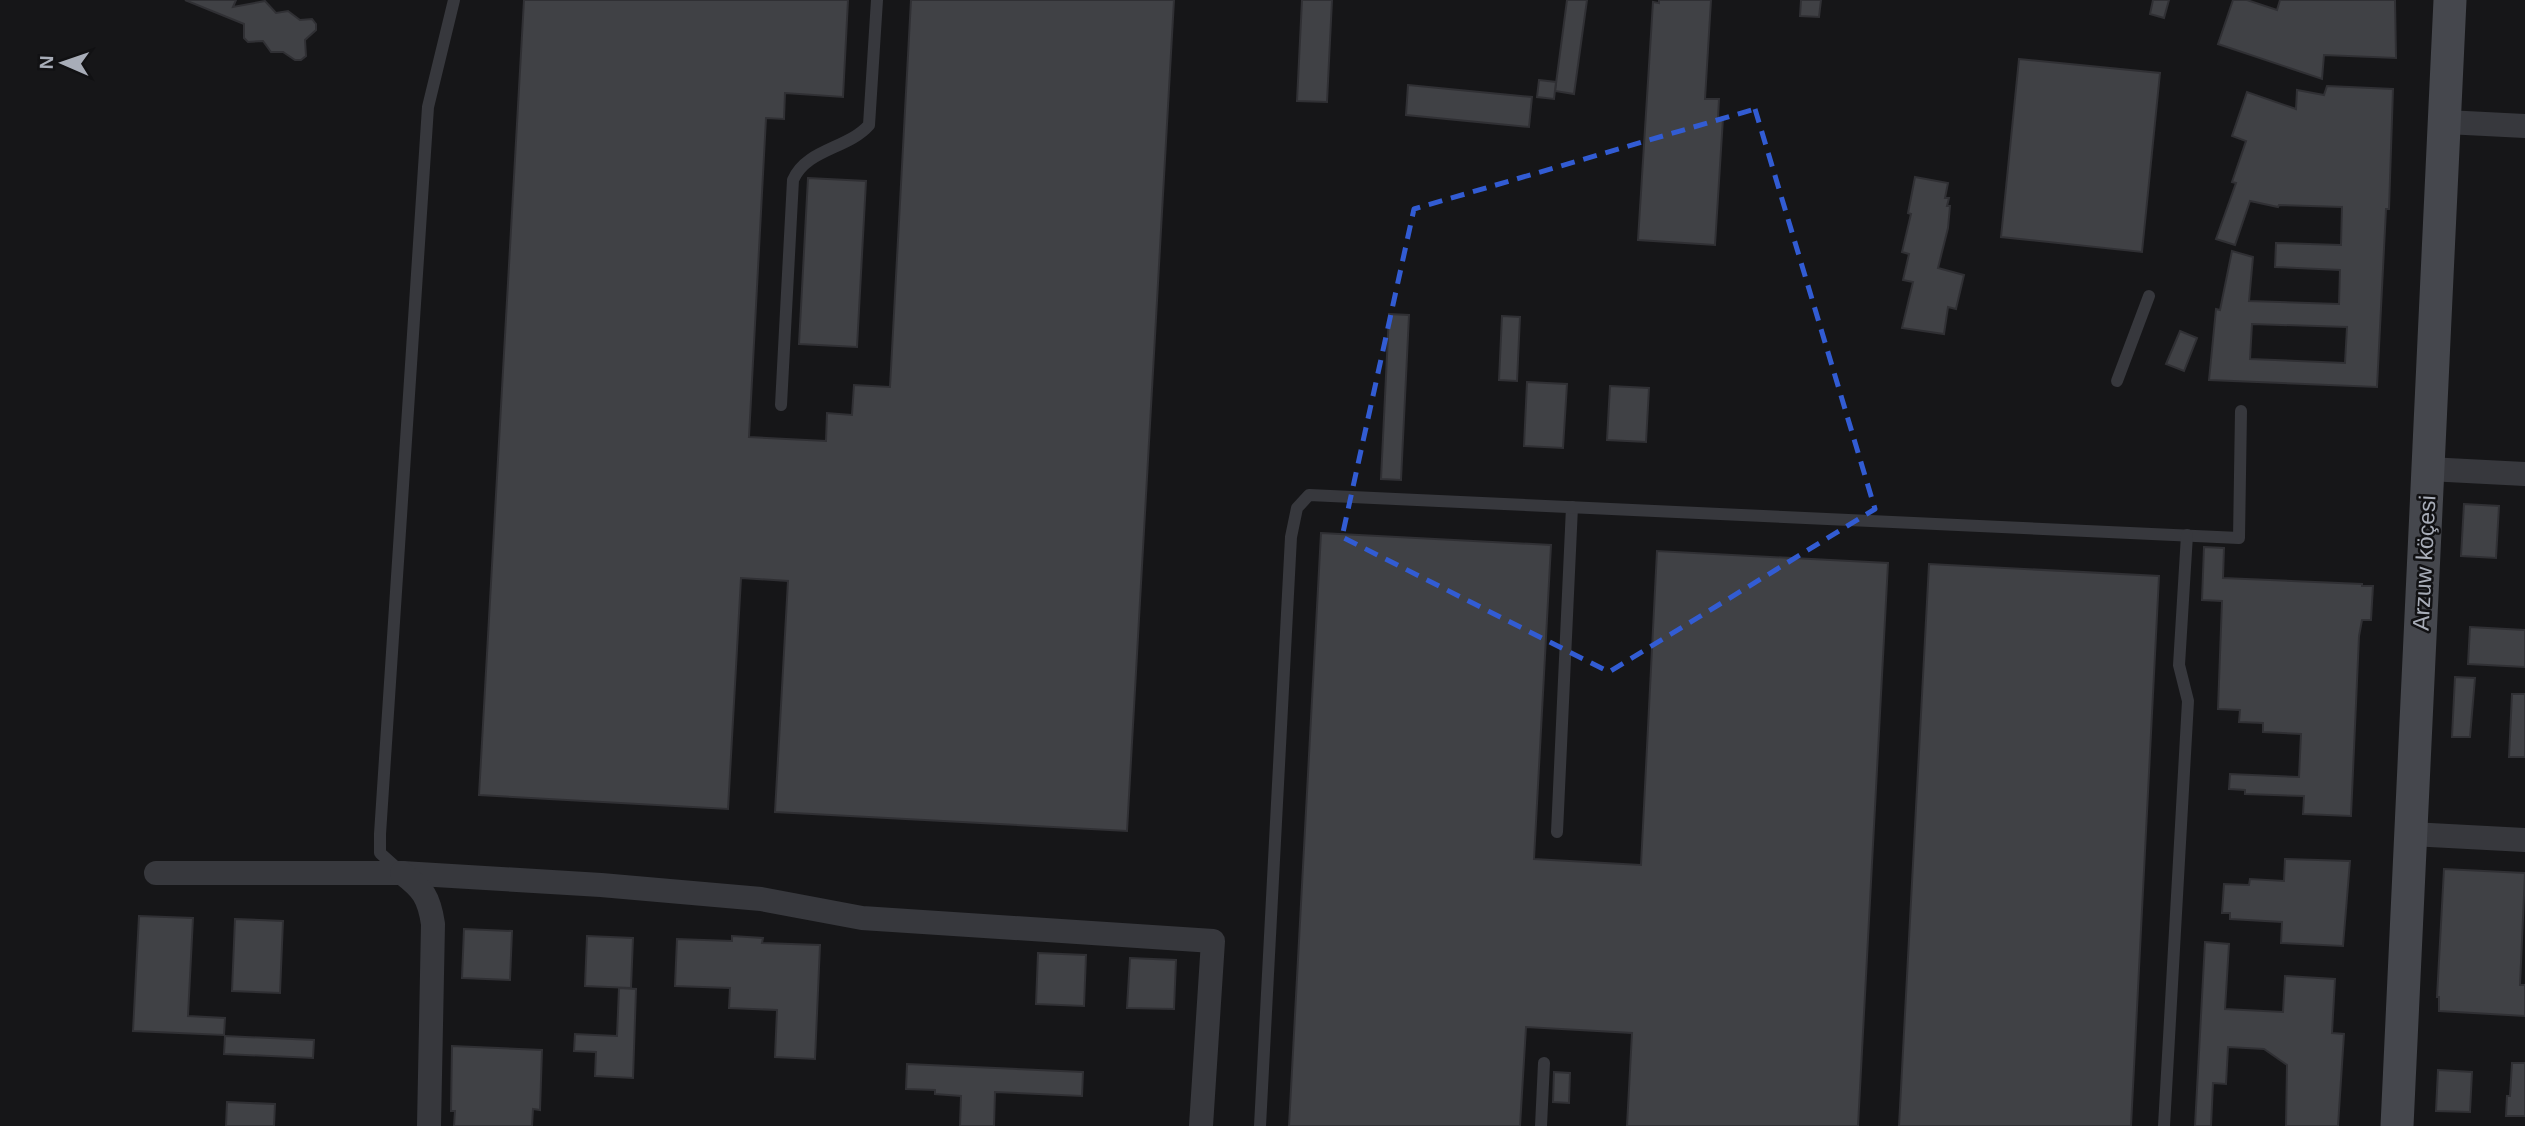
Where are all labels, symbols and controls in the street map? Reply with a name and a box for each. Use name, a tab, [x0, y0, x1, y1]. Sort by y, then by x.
north arrow	[28, 28, 98, 98]
text: N	[36, 55, 57, 70]
street label: Arzuw köçesi	[2407, 495, 2441, 631]

